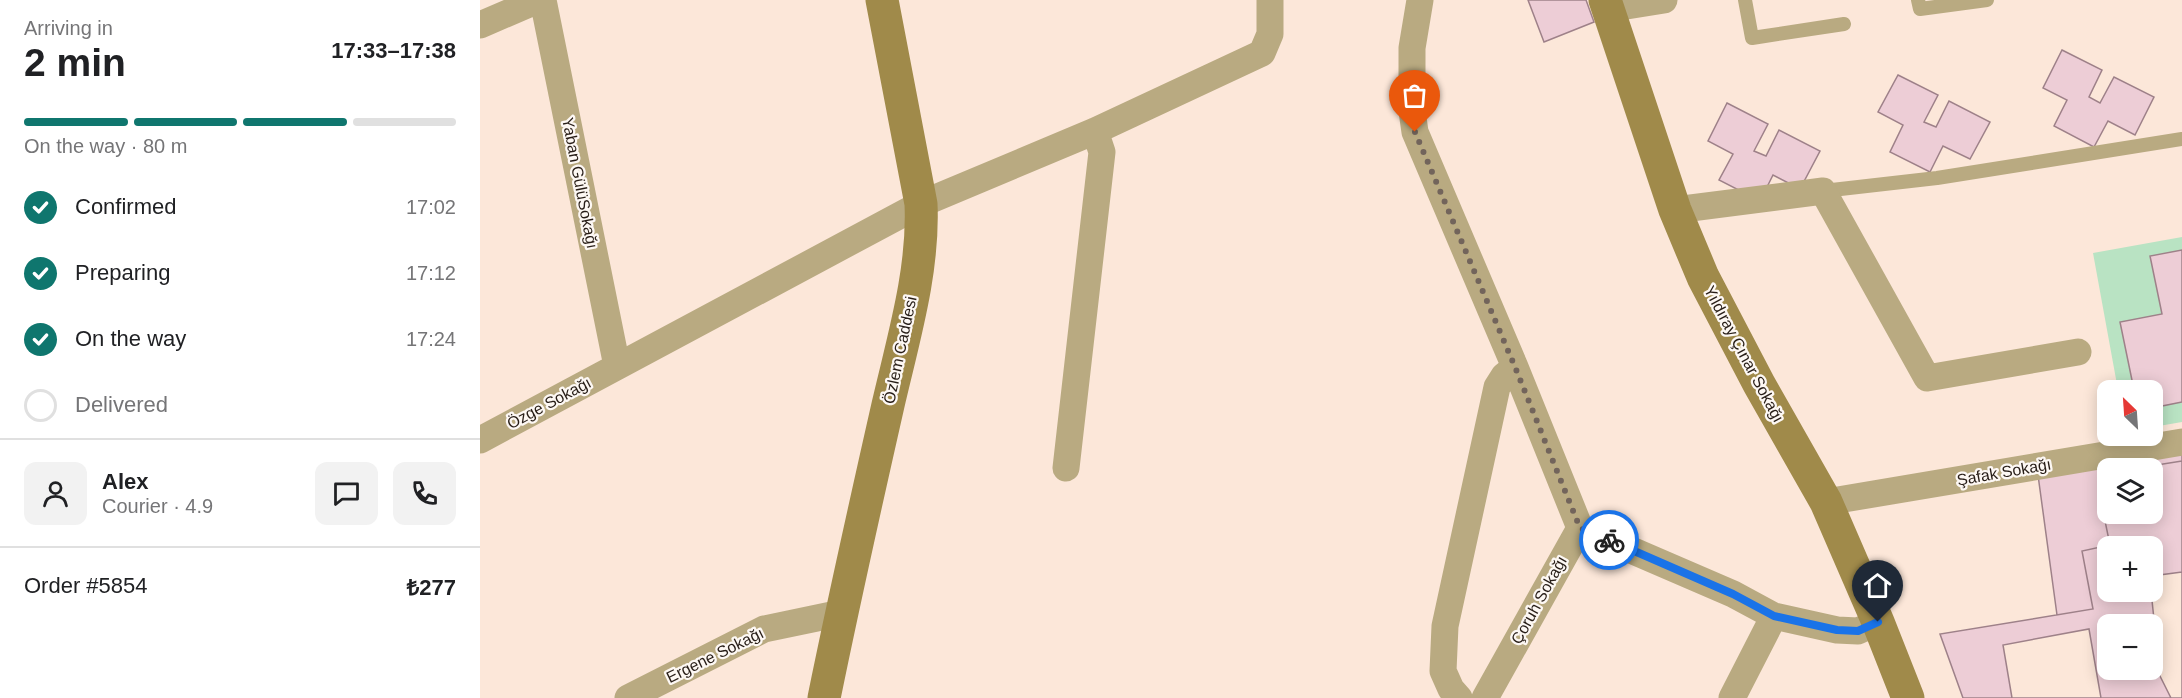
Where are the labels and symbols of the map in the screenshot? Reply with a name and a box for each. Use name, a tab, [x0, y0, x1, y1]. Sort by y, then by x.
pin	[1389, 70, 1440, 132]
street label: Yaban GülüSokağı	[559, 116, 601, 250]
street label: Yıldıray Çınar Sokağı	[1701, 283, 1787, 425]
street label: Özlem Caddesi	[880, 295, 920, 405]
street label: Özge Sokağı	[504, 374, 594, 432]
north arrow	[2097, 380, 2163, 446]
street label: Şafak Sokağı	[1956, 455, 2052, 489]
courier	[1579, 510, 1639, 570]
street label: Çoruh Sokağı	[1508, 553, 1570, 647]
pin	[1852, 560, 1903, 622]
street label: Ergene Sokağı	[664, 624, 766, 686]

